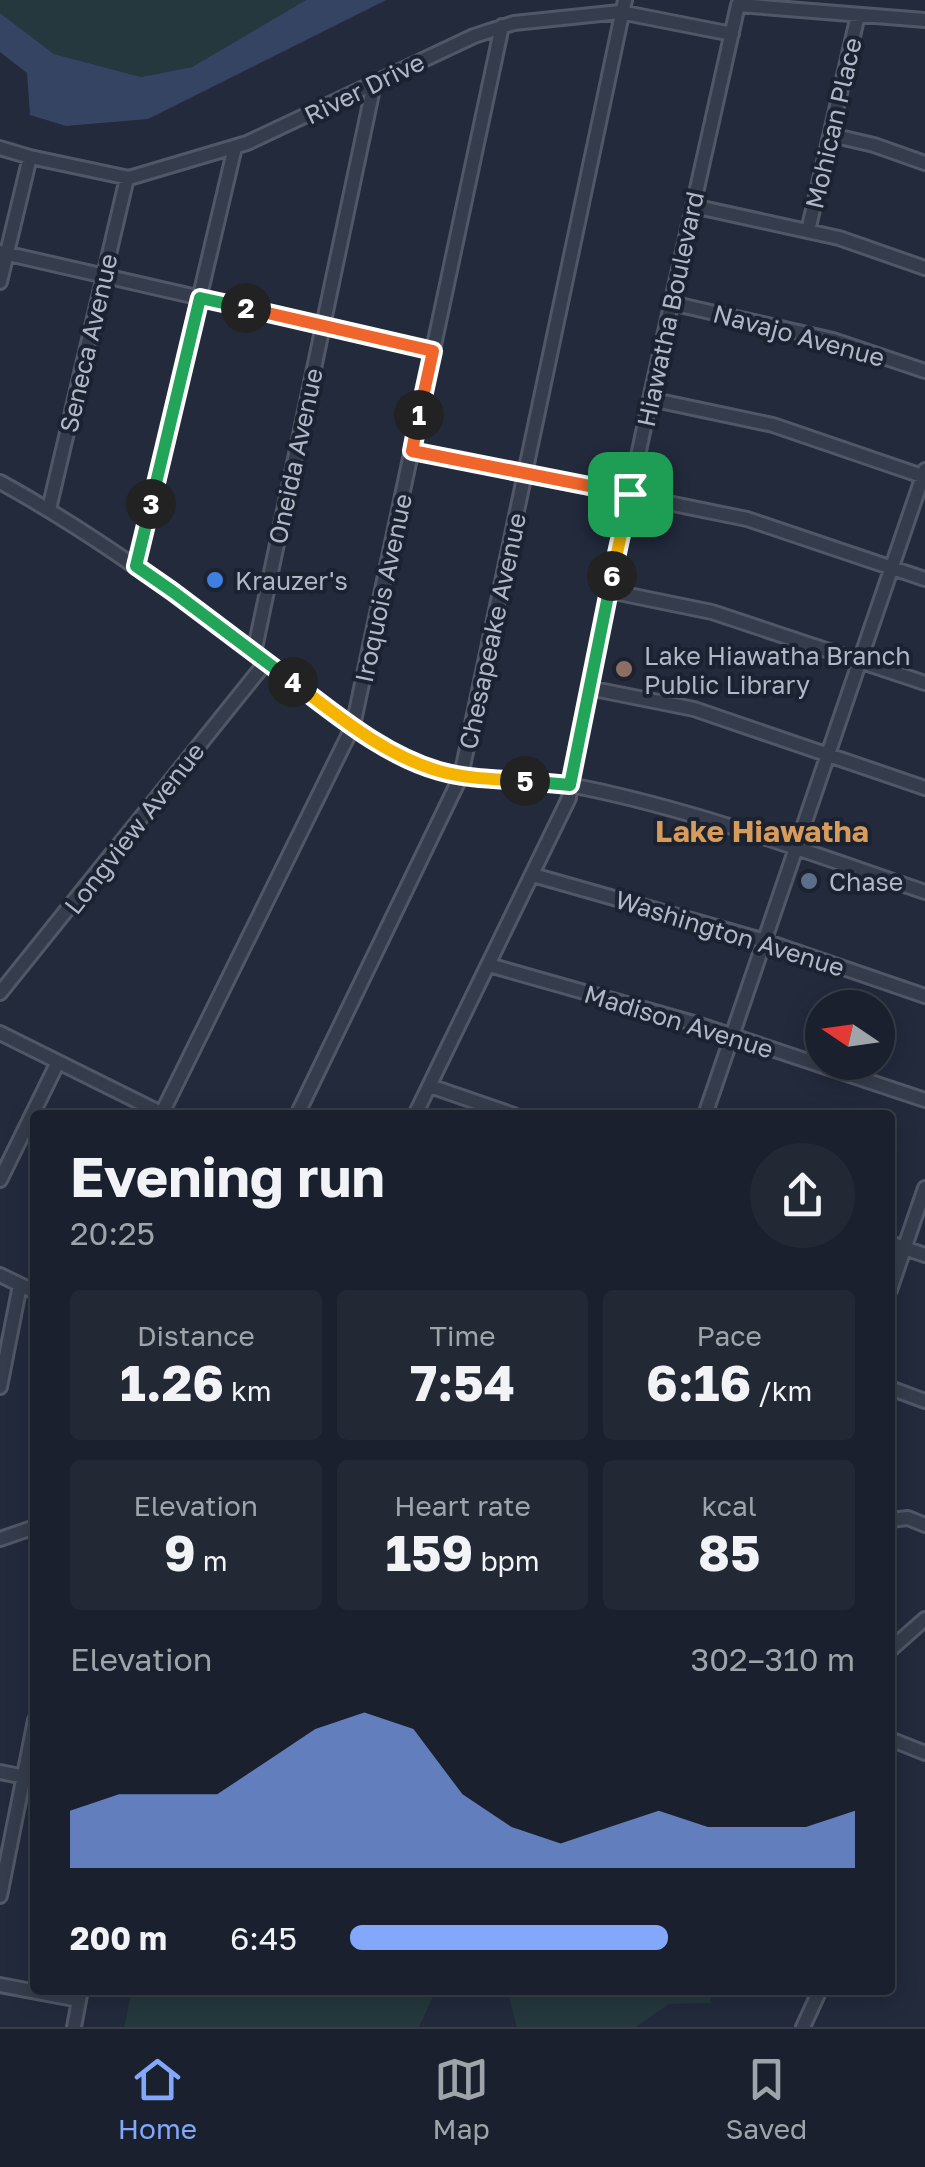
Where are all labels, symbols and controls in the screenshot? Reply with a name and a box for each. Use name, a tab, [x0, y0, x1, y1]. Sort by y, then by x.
street label: Mohican Place	[798, 34, 868, 212]
street label: River Drive	[299, 46, 429, 130]
street label: Hiawatha Boulevard	[630, 188, 710, 430]
street label: Seneca Avenue	[52, 251, 124, 435]
pin: 2	[221, 283, 271, 333]
text: 2	[237, 291, 255, 324]
street label: Navajo Avenue	[710, 297, 888, 373]
street label: Oneida Avenue	[261, 365, 329, 547]
pin: 1	[394, 390, 444, 440]
text: 1	[412, 398, 426, 431]
pin	[588, 452, 673, 537]
icon: arrive	[603, 467, 658, 522]
pin: 3	[126, 479, 176, 529]
text: 3	[142, 487, 160, 520]
street label: Iroquois Avenue	[348, 491, 418, 685]
street label: Chesapeake Avenue	[452, 510, 532, 752]
pin: 6	[587, 551, 637, 601]
text: 6	[603, 559, 621, 592]
place label: Krauzer's	[235, 565, 348, 596]
marker: Krauzer's	[204, 569, 226, 591]
place label: Lake Hiawatha Branch Public Library	[644, 640, 911, 700]
pin: 4	[268, 657, 318, 707]
marker: Lake Hiawatha Branch Public Library	[613, 658, 635, 680]
text: 4	[284, 665, 302, 698]
street label: Longview Avenue	[57, 736, 211, 920]
pin: 5	[500, 756, 550, 806]
text: 5	[516, 764, 534, 797]
district label: Lake Hiawatha	[655, 813, 869, 849]
place label: Chase	[829, 866, 903, 897]
marker: Chase	[798, 870, 820, 892]
street label: Washington Avenue	[612, 883, 848, 983]
street label: Madison Avenue	[581, 978, 777, 1064]
north arrow	[805, 990, 895, 1080]
map controls	[805, 990, 895, 1080]
text: Evening run	[70, 1143, 385, 1209]
button: share	[750, 1143, 855, 1248]
text: 20:25	[70, 1214, 155, 1252]
text: Distance	[137, 1319, 255, 1352]
text: Time	[430, 1319, 495, 1352]
text: Pace	[696, 1319, 762, 1352]
text: 1.26	[120, 1352, 224, 1412]
text: 7:54	[410, 1352, 515, 1412]
text: 6:16	[646, 1352, 751, 1412]
text: km	[224, 1374, 272, 1407]
text: /km	[751, 1374, 812, 1407]
text: Elevation	[134, 1489, 258, 1522]
text: Heart rate	[394, 1489, 531, 1522]
text: kcal	[702, 1489, 757, 1522]
text: 9	[164, 1522, 196, 1582]
text: 159	[385, 1522, 473, 1582]
text: 85	[698, 1522, 760, 1582]
text: m	[196, 1544, 228, 1577]
text: bpm	[473, 1544, 540, 1577]
text: Elevation	[70, 1640, 212, 1678]
text: 302–310 m	[691, 1640, 855, 1678]
text: 200 m	[70, 1919, 167, 1957]
text: 6:45	[230, 1919, 297, 1957]
tab: Home	[118, 2052, 197, 2145]
tab: Map	[433, 2052, 490, 2145]
tab: Saved	[725, 2052, 807, 2145]

